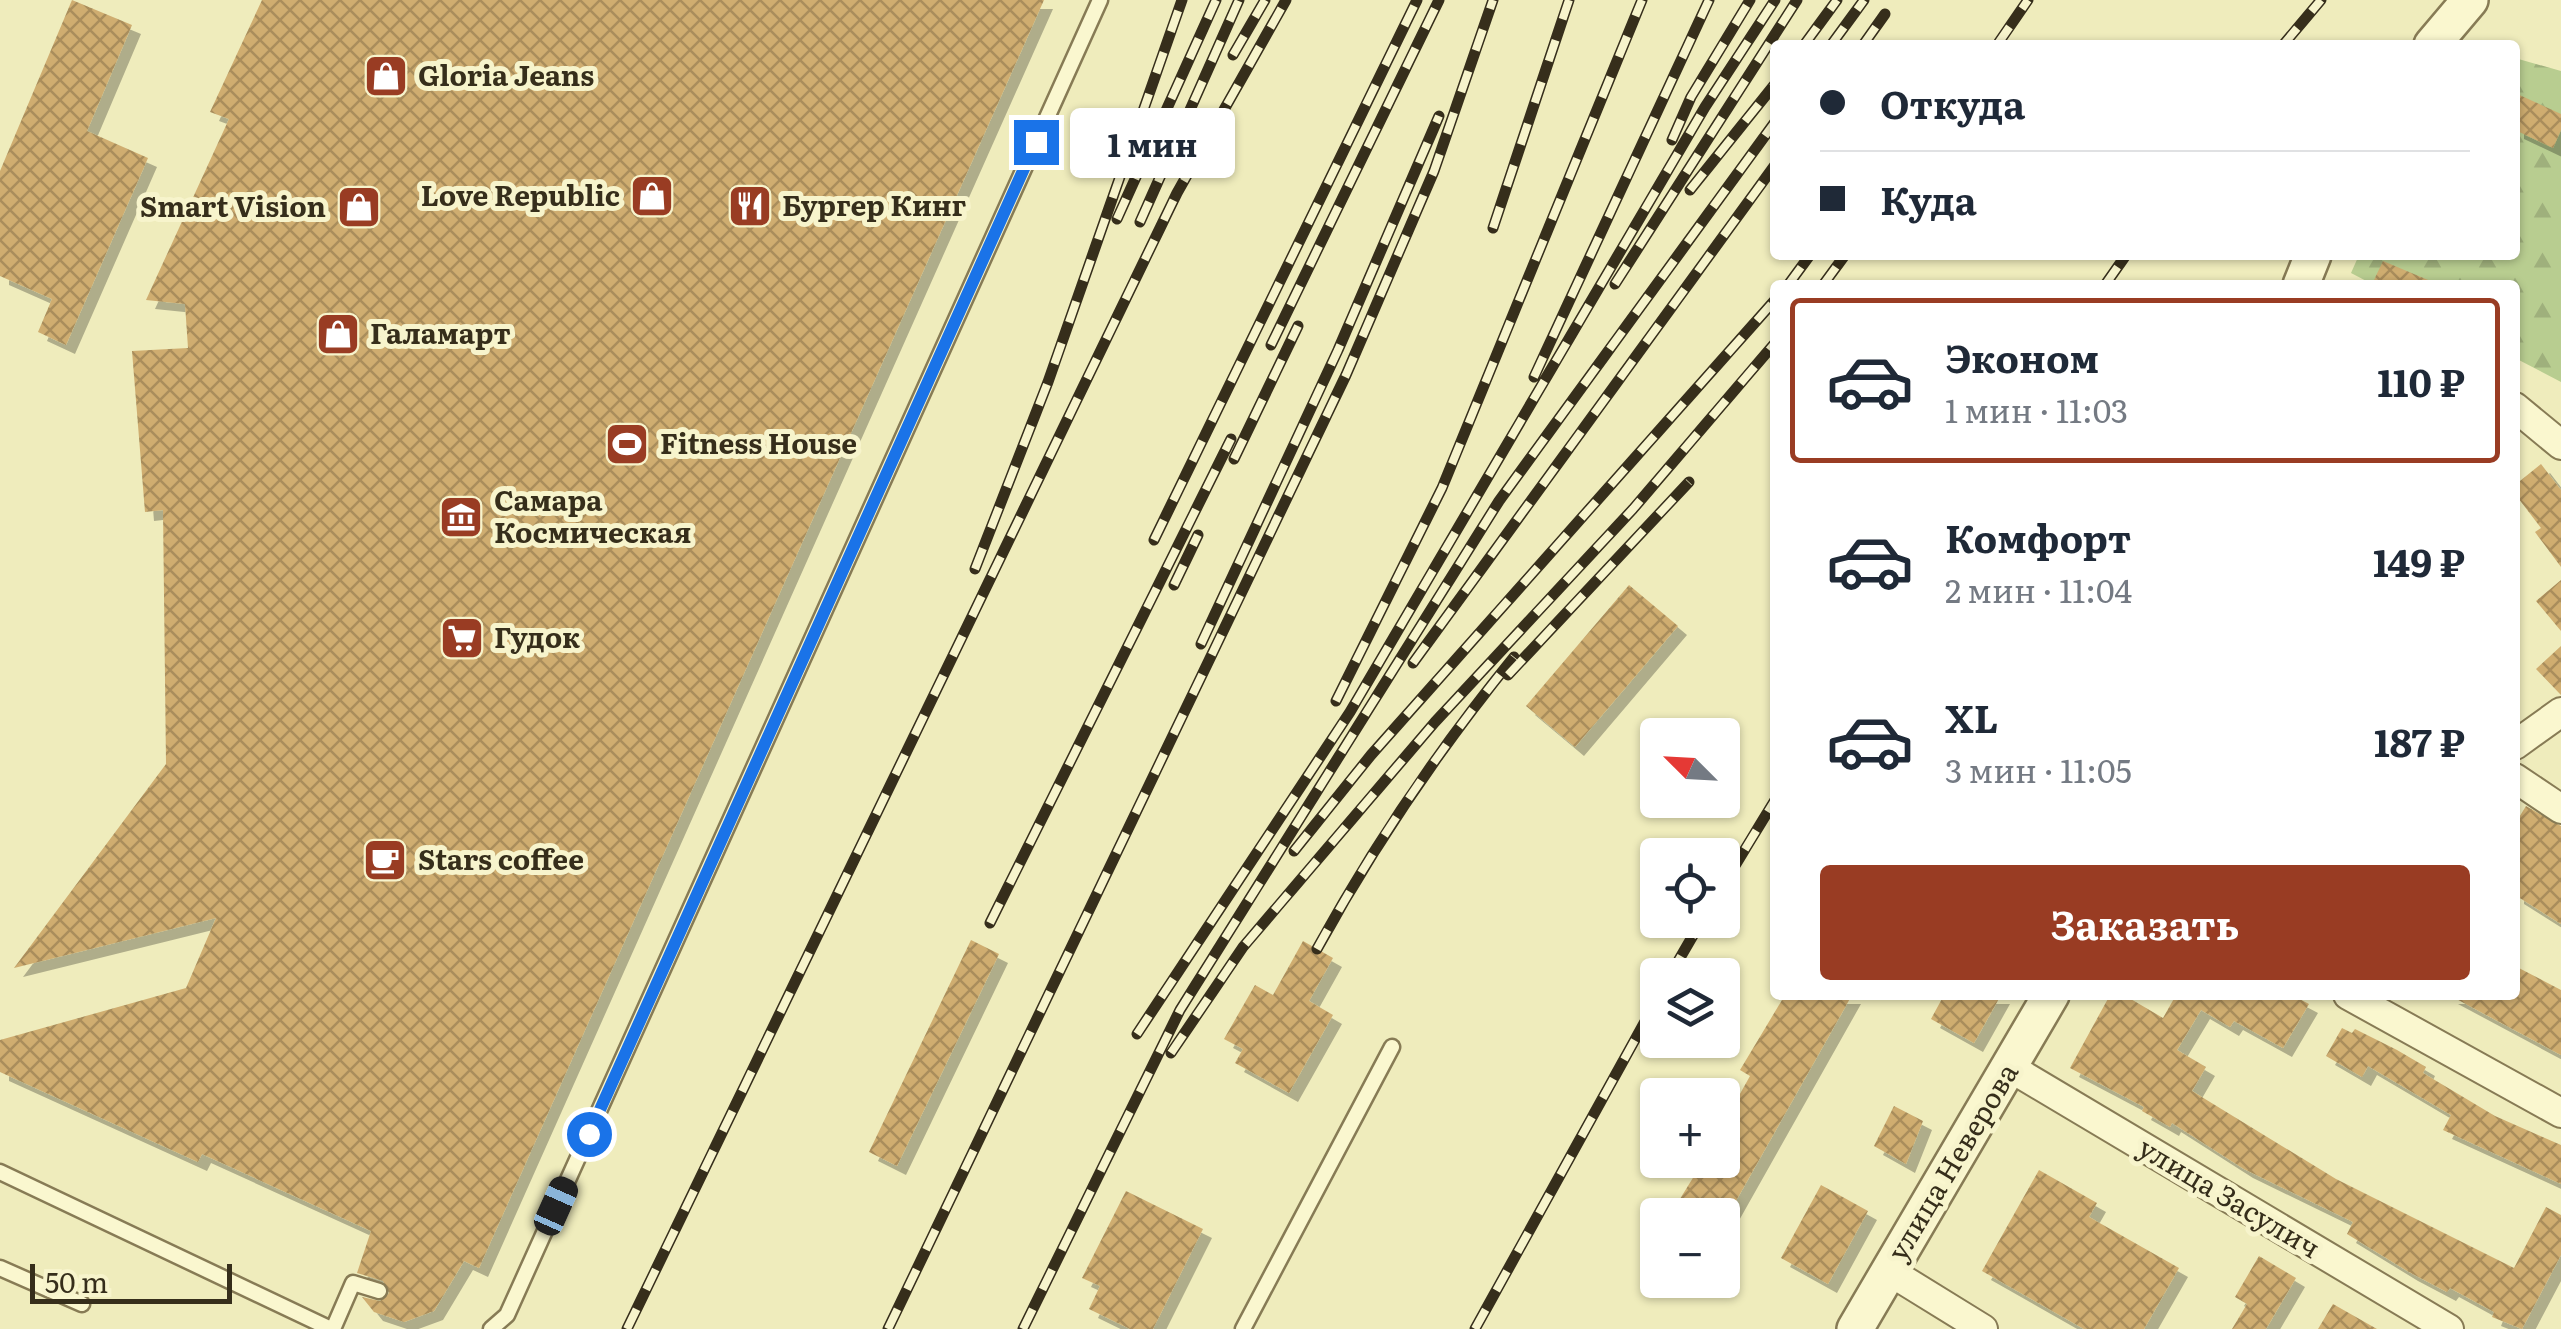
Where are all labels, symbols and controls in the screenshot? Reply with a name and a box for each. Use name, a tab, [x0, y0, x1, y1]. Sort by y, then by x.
shop icon: Gloria Jeans	[363, 53, 409, 99]
place label: Gloria Jeans	[418, 53, 594, 95]
text: Откуда	[1880, 74, 2025, 131]
callout: 1 мин	[1071, 107, 1236, 177]
text: 1 мин	[1108, 119, 1197, 167]
route end	[1014, 120, 1059, 165]
text: Куда	[1880, 170, 1977, 227]
place label: Love Republic	[421, 173, 620, 215]
shop icon: Love Republic	[629, 173, 675, 219]
restaurant icon: Бургер Кинг	[727, 183, 773, 229]
place label: Бургер Кинг	[782, 183, 967, 225]
place label: Smart Vision	[140, 184, 326, 226]
shop icon: Smart Vision	[336, 184, 382, 230]
shop icon: Галамарт	[315, 311, 361, 357]
place label: Галамарт	[370, 311, 511, 353]
text: Эконом	[1945, 328, 2099, 385]
icon: car	[1825, 336, 1915, 426]
text: 110 ₽	[2377, 352, 2465, 409]
text: 1 мин · 11:03	[1945, 385, 2128, 433]
sports icon: Fitness House	[604, 421, 650, 467]
place label: Fitness House	[660, 421, 857, 463]
place label: Самара Космическая	[494, 478, 691, 552]
museum icon: Самара Космическая	[438, 494, 484, 540]
text: Комфорт	[1945, 508, 2131, 565]
icon: car	[1825, 516, 1915, 606]
text: 149 ₽	[2373, 532, 2465, 589]
text: 2 мин · 11:04	[1945, 565, 2132, 613]
supermarket icon: Гудок	[439, 615, 485, 661]
place label: Гудок	[494, 615, 580, 657]
text: XL	[1945, 688, 1998, 745]
icon: car	[1825, 696, 1915, 786]
text: 187 ₽	[2374, 712, 2465, 769]
north arrow	[1640, 718, 1740, 818]
map controls	[1640, 718, 1740, 1298]
text: 3 мин · 11:05	[1945, 745, 2132, 793]
cafe icon: Stars coffee	[362, 837, 408, 883]
place label: Stars coffee	[418, 837, 584, 879]
button: locate	[1640, 838, 1740, 938]
button: Заказать	[1820, 865, 2470, 980]
button: layers	[1640, 958, 1740, 1058]
street label: улица Неверова	[1876, 1054, 2027, 1268]
button: +	[1640, 1078, 1740, 1178]
route start	[567, 1112, 612, 1157]
street label: улица Засулич	[2131, 1125, 2329, 1267]
car	[530, 1172, 582, 1240]
button: −	[1640, 1198, 1740, 1298]
scale bar	[30, 1259, 232, 1304]
text: 50 m	[45, 1260, 108, 1302]

